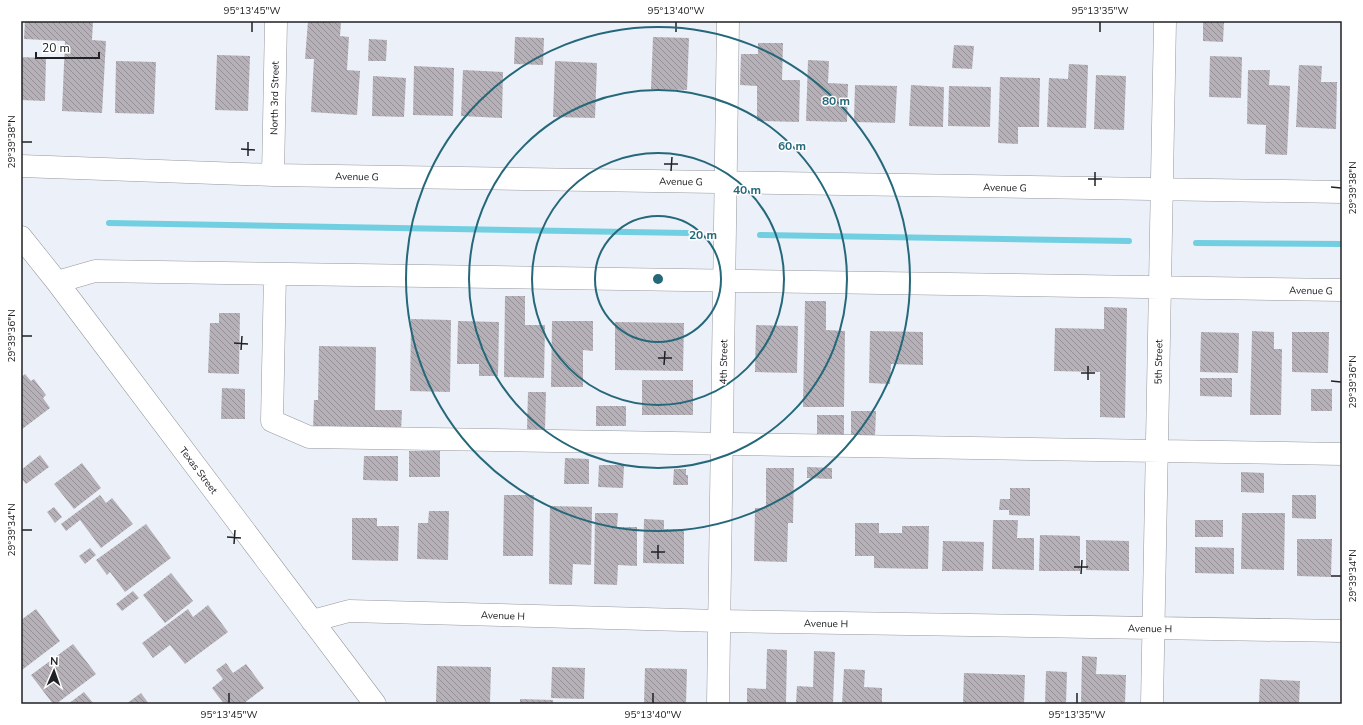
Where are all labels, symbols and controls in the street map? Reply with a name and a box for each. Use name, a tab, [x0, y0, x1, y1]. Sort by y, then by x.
text: 95°13'45"W	[224, 4, 280, 18]
text: 95°13'40"W	[648, 4, 704, 18]
text: 95°13'35"W	[1072, 4, 1128, 18]
scale bar	[36, 34, 99, 60]
text: 20 m	[42, 40, 70, 56]
street label: North 3rd Street	[267, 61, 283, 135]
text: 80 m	[822, 93, 850, 109]
text: 29°39'38"N	[5, 115, 19, 169]
text: 60 m	[778, 138, 806, 154]
text: 29°39'38"N	[1346, 161, 1360, 215]
street label: Avenue G	[335, 170, 379, 184]
street label: Avenue G	[659, 175, 703, 189]
street label: Avenue G	[983, 181, 1027, 195]
text: 40 m	[733, 182, 761, 198]
text: 20 m	[689, 227, 717, 243]
centre of rings	[651, 272, 665, 286]
street label: Avenue G	[1289, 284, 1333, 298]
text: 29°39'36"N	[5, 309, 19, 363]
street label: 4th Street	[717, 339, 731, 385]
street label: 5th Street	[1152, 339, 1166, 385]
text: 29°39'36"N	[1346, 355, 1360, 409]
street label: Texas Street	[176, 444, 221, 497]
text: 29°39'34"N	[5, 503, 19, 557]
text: 29°39'34"N	[1346, 549, 1360, 603]
street label: Avenue H	[481, 608, 525, 624]
street label: Avenue H	[804, 617, 848, 631]
street label: Avenue H	[1128, 622, 1172, 636]
north arrow	[34, 651, 74, 691]
text: N	[50, 654, 59, 669]
text: 95°13'45"W	[201, 708, 257, 722]
text: 95°13'40"W	[625, 708, 681, 722]
text: 95°13'35"W	[1049, 708, 1105, 722]

